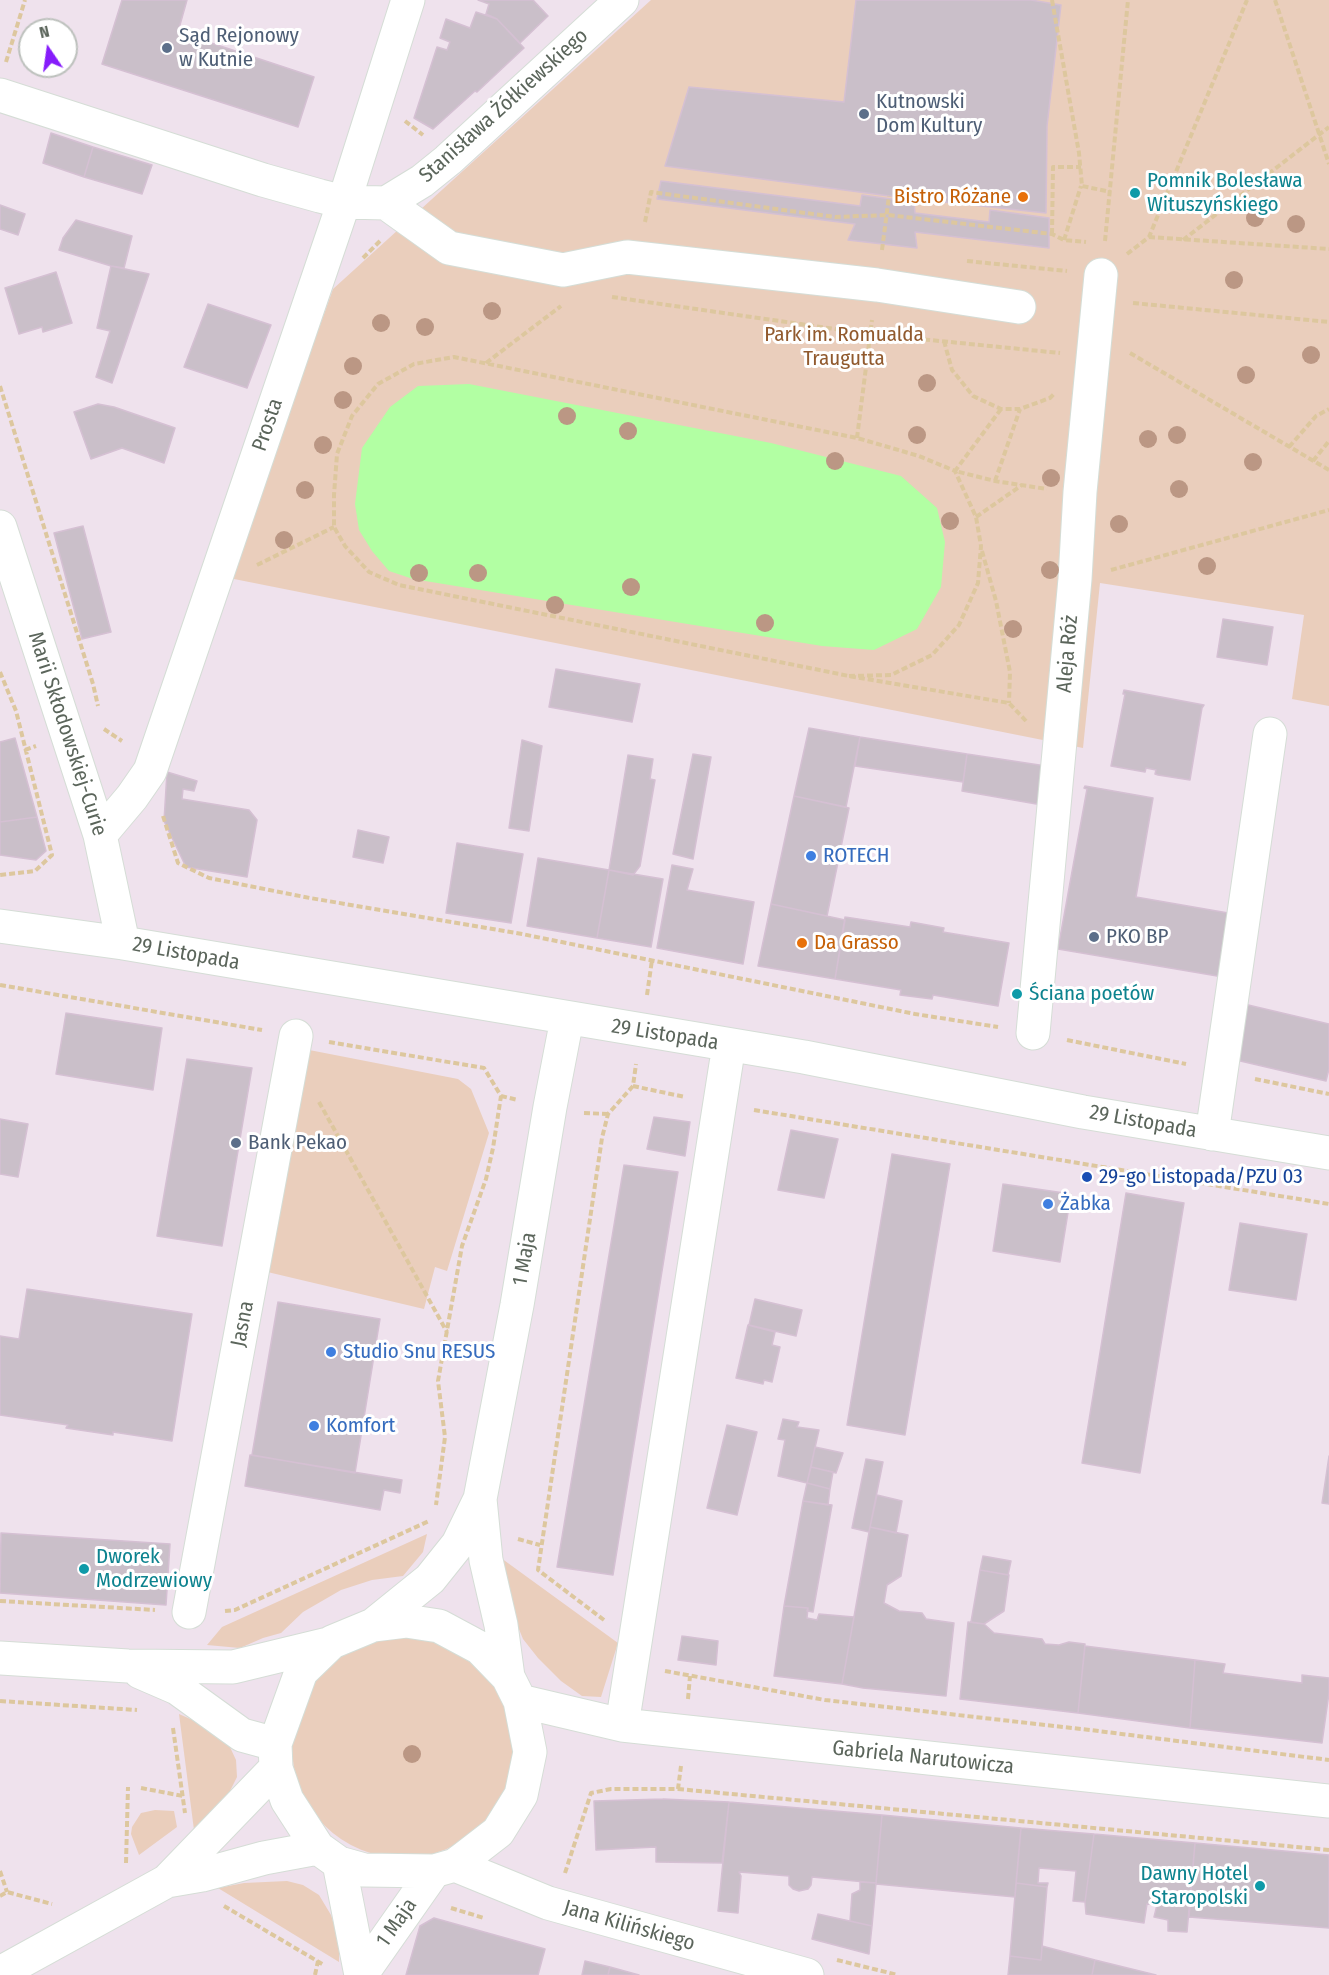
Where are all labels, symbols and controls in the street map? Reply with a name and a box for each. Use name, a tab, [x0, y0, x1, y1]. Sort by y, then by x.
north arrow	[18, 18, 78, 78]
text: N	[37, 22, 51, 42]
place label: Sąd Rejonowy w Kutnie	[179, 23, 299, 73]
street label: Stanisława Żółkiewskiego	[415, 24, 593, 188]
marker: Sąd Rejonowy w Kutnie	[160, 41, 174, 55]
place label: Kutnowski Dom Kultury	[876, 89, 982, 139]
marker: Kutnowski Dom Kultury	[857, 107, 871, 121]
place label: Pomnik Bolesława Wituszyńskiego	[1147, 168, 1303, 218]
place label: Bistro Różane	[894, 184, 1011, 210]
marker: Pomnik Bolesława Wituszyńskiego	[1128, 186, 1142, 200]
marker: Bistro Różane	[1016, 190, 1030, 204]
park label: Park im. Romualda Traugutta	[764, 322, 924, 372]
street label: Prosta	[247, 395, 289, 455]
street label: Aleja Róż	[1052, 614, 1084, 694]
street label: Marii Skłodowskiej-Curie	[22, 629, 112, 839]
place label: ROTECH	[823, 843, 889, 869]
marker: ROTECH	[804, 849, 818, 863]
place label: PKO BP	[1106, 924, 1168, 950]
place label: Da Grasso	[814, 930, 899, 956]
marker: PKO BP	[1087, 930, 1101, 944]
street label: 29 Listopada	[131, 932, 241, 976]
marker: Da Grasso	[795, 936, 809, 950]
place label: Ściana poetów	[1029, 981, 1154, 1007]
marker: Ściana poetów	[1010, 987, 1024, 1001]
street label: 29 Listopada	[610, 1014, 720, 1056]
street label: 29 Listopada	[1088, 1100, 1198, 1144]
place label: Bank Pekao	[248, 1130, 347, 1156]
marker: Bank Pekao	[229, 1136, 243, 1150]
place label: 29-go Listopada/PZU 03	[1099, 1164, 1303, 1190]
marker: 29-go Listopada/PZU 03	[1080, 1170, 1094, 1184]
place label: Żabka	[1060, 1191, 1111, 1217]
marker: Żabka	[1041, 1197, 1055, 1211]
street label: 1 Maja	[508, 1230, 542, 1288]
street label: Jasna	[226, 1299, 260, 1349]
place label: Studio Snu RESUS	[343, 1339, 495, 1365]
marker: Studio Snu RESUS	[324, 1345, 338, 1359]
place label: Komfort	[326, 1413, 395, 1439]
marker: Komfort	[307, 1419, 321, 1433]
place label: Dworek Modrzewiowy	[96, 1544, 212, 1594]
marker: Dworek Modrzewiowy	[77, 1562, 91, 1576]
street label: Gabriela Narutowicza	[831, 1736, 1015, 1780]
place label: Dawny Hotel Staropolski	[1141, 1861, 1248, 1911]
marker: Dawny Hotel Staropolski	[1253, 1879, 1267, 1893]
street label: 1 Maja	[371, 1894, 423, 1952]
street label: Jana Kilińskiego	[560, 1895, 698, 1957]

